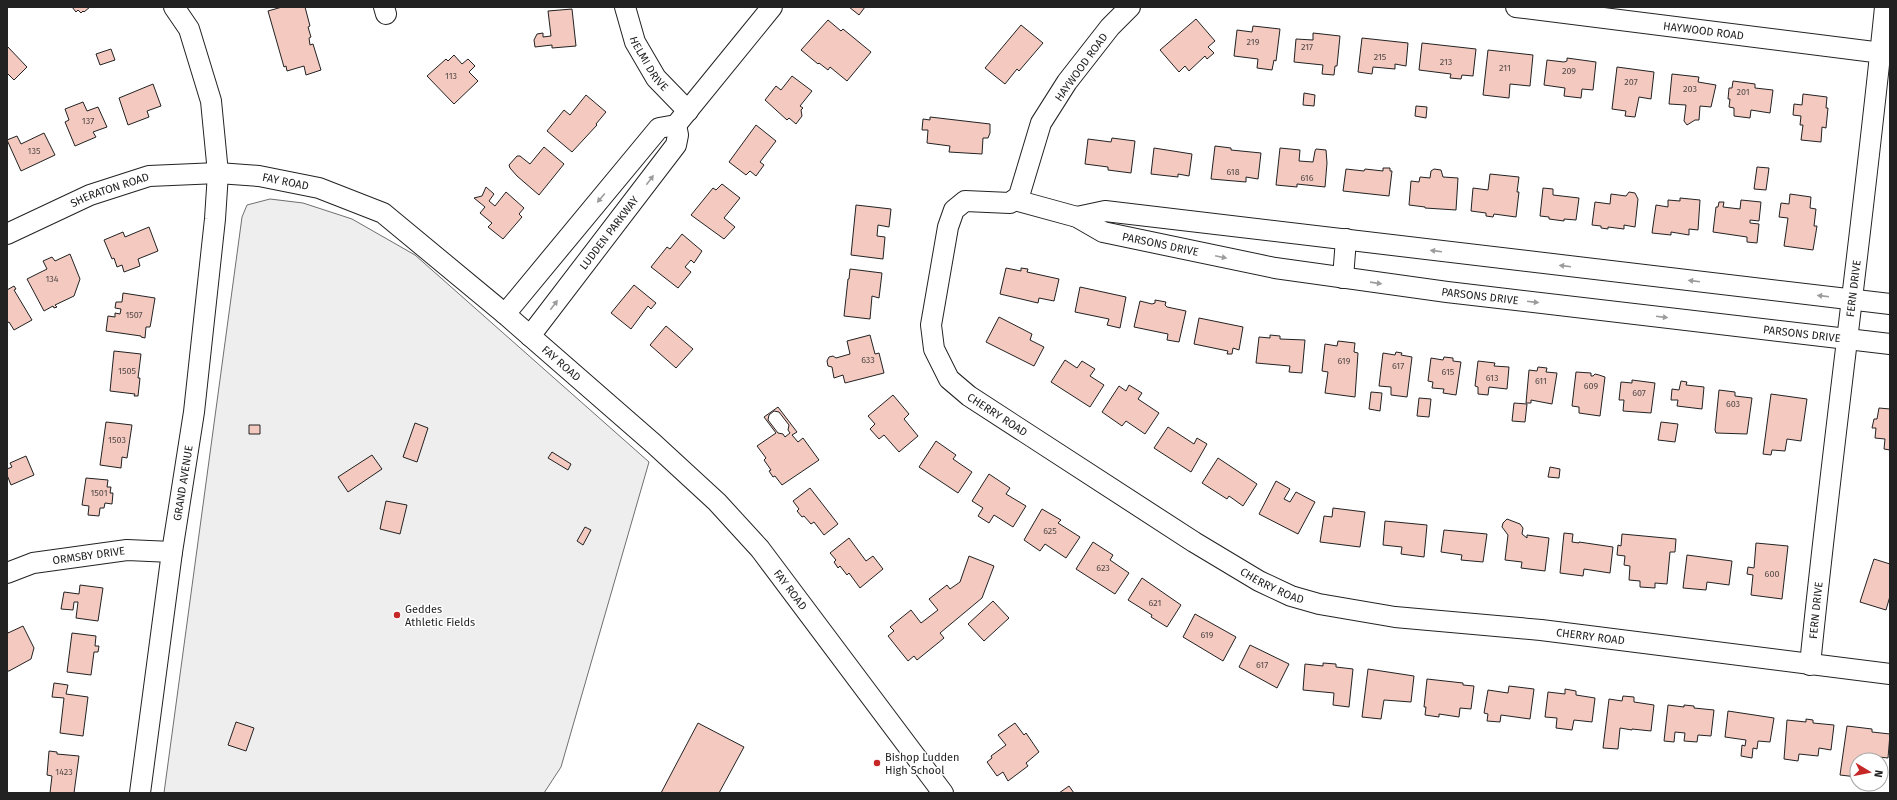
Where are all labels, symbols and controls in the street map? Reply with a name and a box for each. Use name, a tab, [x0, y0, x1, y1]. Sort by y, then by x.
street label: HAYWOOD ROAD	[1662, 20, 1745, 43]
street label: HAYWOOD ROAD	[1052, 31, 1110, 104]
street label: HELMI DRIVE	[627, 35, 671, 94]
house number: 219	[1247, 37, 1260, 47]
house number: 217	[1301, 42, 1313, 52]
house number: 215	[1374, 52, 1387, 62]
house number: 213	[1440, 57, 1452, 67]
house number: 211	[1499, 63, 1511, 73]
house number: 209	[1562, 66, 1576, 76]
house number: 113	[445, 71, 457, 81]
house number: 207	[1624, 77, 1638, 87]
house number: 203	[1683, 84, 1697, 94]
house number: 201	[1736, 87, 1750, 97]
house number: 137	[82, 116, 94, 126]
house number: 135	[28, 146, 41, 156]
house number: 618	[1226, 167, 1240, 177]
street label: SHERATON ROAD	[68, 170, 151, 210]
street label: FAY ROAD	[261, 171, 310, 193]
house number: 616	[1300, 173, 1314, 183]
one-way arrow	[645, 174, 654, 185]
one-way arrow	[596, 193, 605, 204]
street label: LUDDEN PARKWAY	[577, 194, 642, 272]
street label: PARSONS DRIVE	[1121, 230, 1200, 259]
one-way arrow	[1430, 248, 1442, 254]
one-way arrow	[1214, 254, 1227, 260]
street label: FERN DRIVE	[1844, 259, 1864, 318]
one-way arrow	[1559, 263, 1571, 269]
house number: 134	[45, 274, 59, 284]
one-way arrow	[1688, 278, 1700, 284]
one-way arrow	[1370, 279, 1383, 286]
street label: PARSONS DRIVE	[1441, 285, 1519, 307]
one-way arrow	[1817, 293, 1829, 299]
one-way arrow	[1527, 299, 1539, 305]
one-way arrow	[550, 300, 558, 311]
house number: 1507	[125, 310, 143, 320]
one-way arrow	[1656, 314, 1668, 320]
street label: PARSONS DRIVE	[1762, 323, 1841, 345]
street label: FAY ROAD	[539, 343, 583, 384]
house number: 633	[861, 355, 875, 365]
house number: 619	[1338, 356, 1351, 366]
house number: 617	[1392, 361, 1404, 371]
house number: 1505	[118, 366, 136, 376]
house number: 615	[1442, 367, 1455, 377]
house number: 613	[1486, 373, 1498, 383]
house number: 611	[1535, 376, 1547, 386]
house number: 609	[1584, 381, 1598, 391]
house number: 607	[1632, 388, 1646, 398]
street label: CHERRY ROAD	[965, 391, 1030, 439]
house number: 603	[1726, 399, 1740, 409]
house number: 1503	[108, 435, 126, 445]
street label: GRAND AVENUE	[171, 444, 196, 522]
house number: 1501	[90, 488, 108, 498]
house number: 625	[1043, 526, 1057, 536]
street label: ORMSBY DRIVE	[52, 544, 126, 567]
house number: 623	[1096, 563, 1110, 573]
street label: CHERRY ROAD	[1238, 565, 1305, 606]
street label: FAY ROAD	[771, 567, 809, 613]
house number: 600	[1765, 569, 1779, 579]
street label: FERN DRIVE	[1807, 581, 1826, 640]
house number: 621	[1149, 598, 1161, 608]
place label: Geddes Athletic Fields	[405, 603, 475, 629]
marker: Geddes Athletic Fields	[392, 610, 402, 620]
street label: CHERRY ROAD	[1555, 626, 1625, 647]
house number: 619	[1201, 630, 1214, 640]
house number: 617	[1256, 660, 1268, 670]
place label: Bishop Ludden High School	[885, 751, 960, 777]
north arrow	[1849, 752, 1889, 792]
marker: Bishop Ludden High School	[872, 758, 882, 768]
house number: 1423	[55, 767, 73, 777]
text: N	[1871, 769, 1885, 778]

